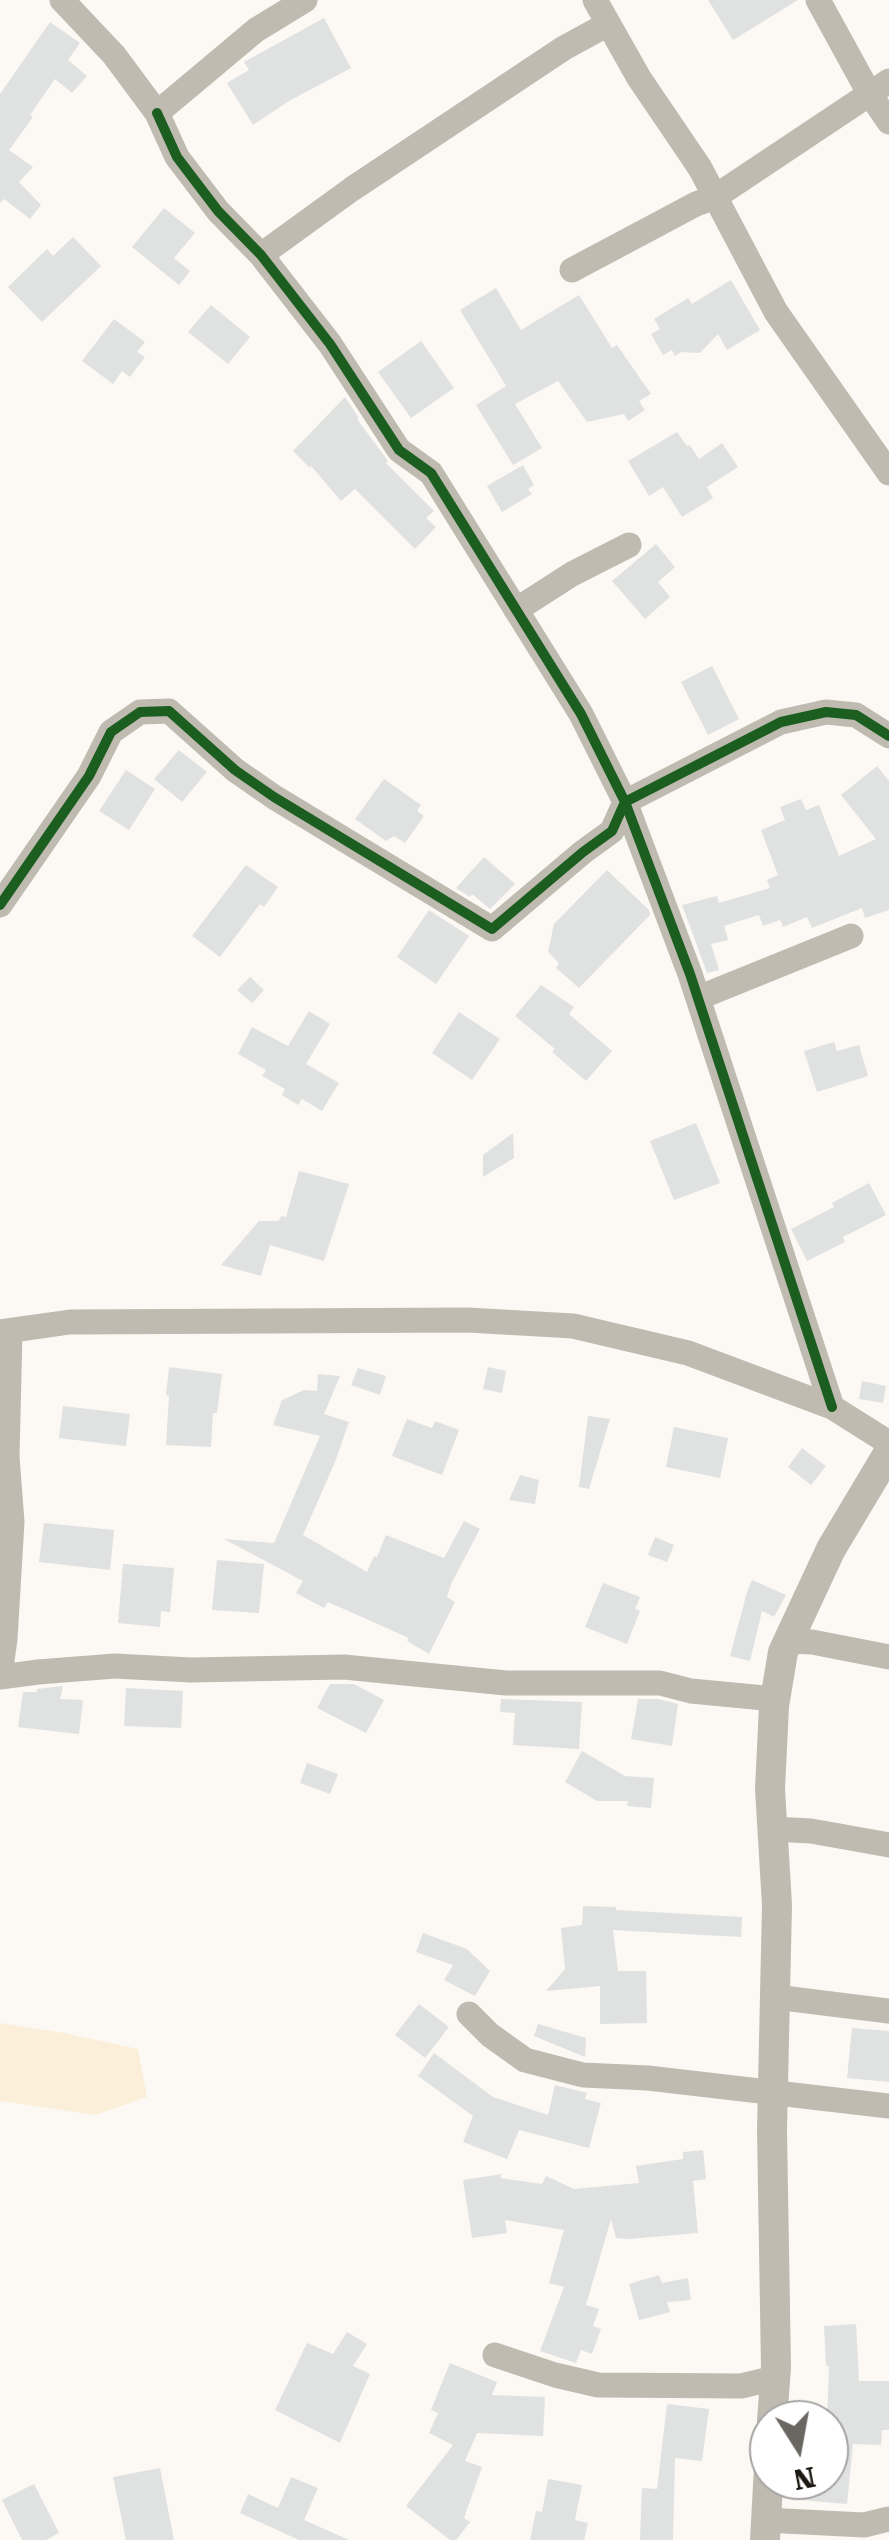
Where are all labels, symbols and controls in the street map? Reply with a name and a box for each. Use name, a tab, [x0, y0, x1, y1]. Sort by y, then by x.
north arrow	[749, 2400, 849, 2500]
text: N	[791, 2460, 818, 2496]

